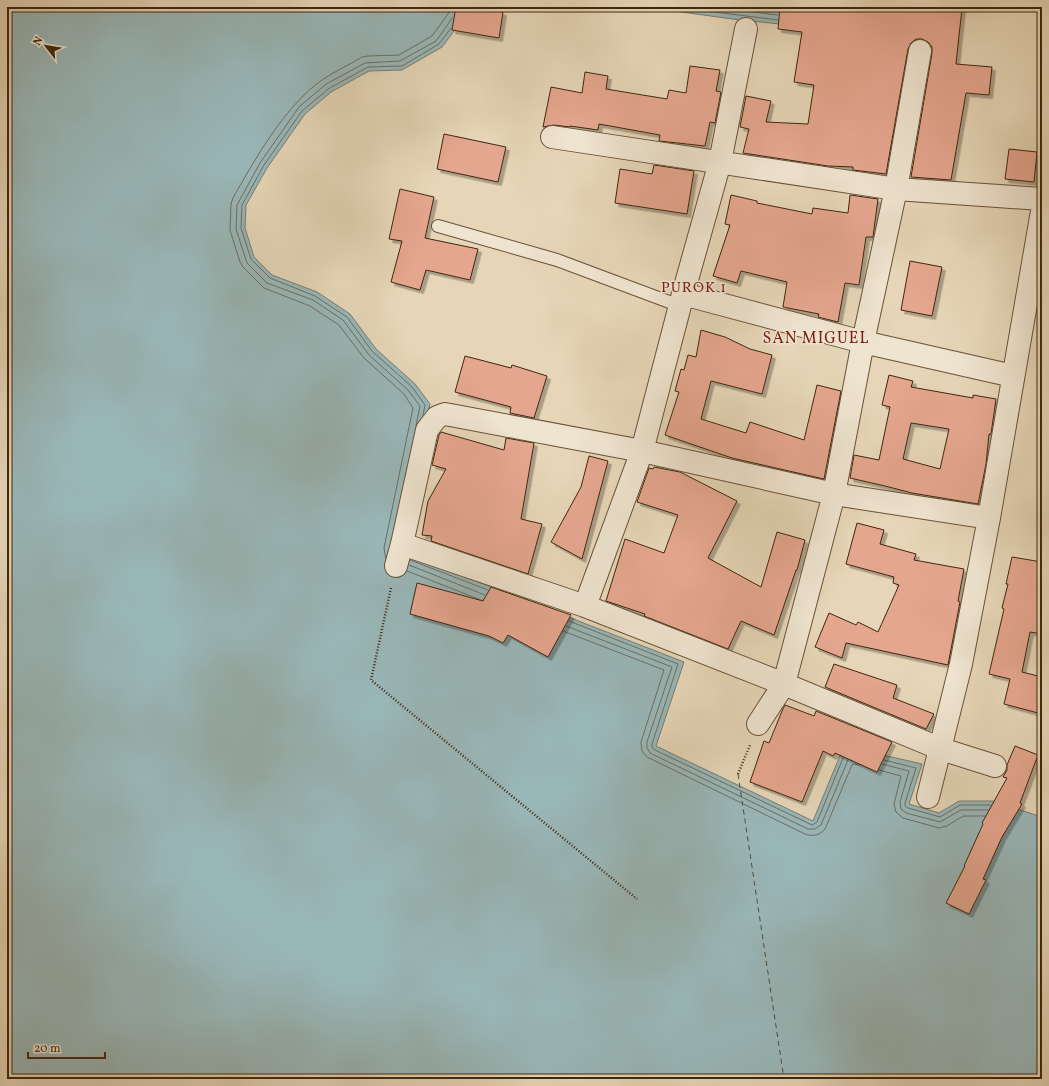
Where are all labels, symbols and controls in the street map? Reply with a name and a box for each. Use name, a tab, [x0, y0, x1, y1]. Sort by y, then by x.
north arrow	[26, 26, 66, 66]
text: N	[30, 34, 47, 49]
district label: PUROK 1	[661, 278, 727, 299]
district label: SAN MIGUEL	[763, 328, 869, 350]
scale bar	[28, 1034, 105, 1060]
text: 20 m	[34, 1041, 61, 1057]

